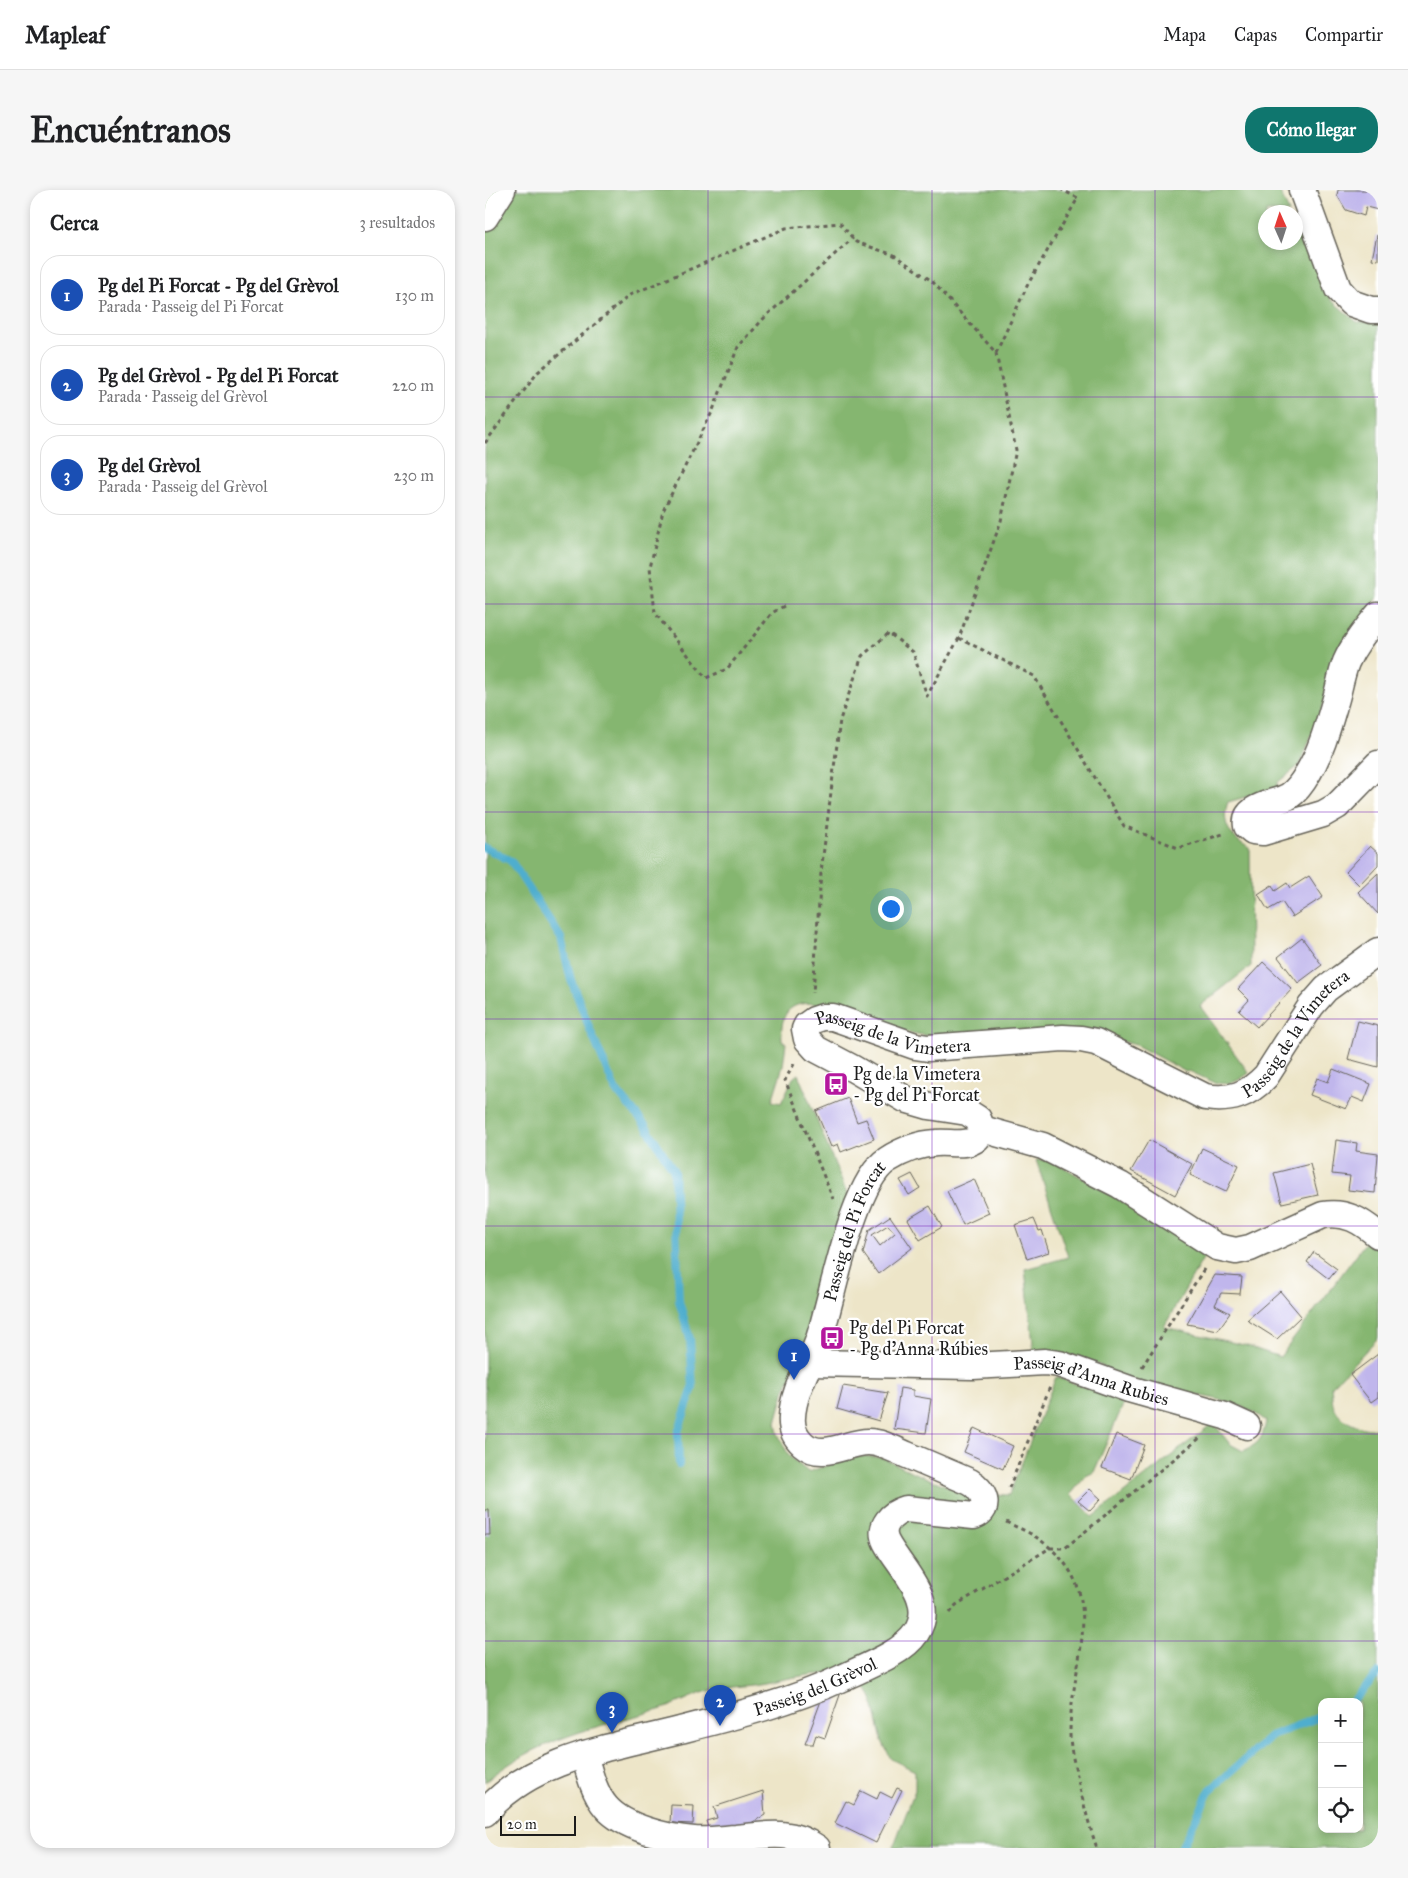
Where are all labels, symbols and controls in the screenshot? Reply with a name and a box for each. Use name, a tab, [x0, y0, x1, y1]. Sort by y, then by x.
text: Mapleaf	[25, 20, 106, 50]
text: Mapa	[1163, 24, 1206, 46]
text: Capas	[1234, 24, 1277, 46]
text: Compartir	[1305, 24, 1383, 46]
button: Cómo llegar	[1245, 107, 1378, 153]
text: Encuéntranos	[30, 109, 231, 152]
north arrow	[1258, 205, 1303, 250]
text: Cerca	[50, 210, 99, 236]
text: 3 resultados	[360, 213, 435, 232]
text: Pg del Pi Forcat - Pg del Grèvol	[98, 274, 339, 297]
text: 1	[64, 286, 70, 305]
text: 130 m	[395, 286, 434, 305]
text: Parada · Passeig del Pi Forcat	[98, 297, 284, 316]
text: Pg del Grèvol - Pg del Pi Forcat	[98, 364, 339, 387]
text: 2	[63, 376, 71, 395]
text: 220 m	[392, 376, 434, 395]
text: Parada · Passeig del Grèvol	[98, 387, 267, 406]
text: Pg del Grèvol	[98, 454, 201, 477]
text: 3	[64, 466, 70, 485]
text: 230 m	[394, 466, 434, 485]
text: Parada · Passeig del Grèvol	[98, 477, 267, 496]
your location	[878, 896, 904, 922]
street label: Passeig de la Vimetera	[1238, 964, 1354, 1103]
street label: Passeig de la Vimetera	[812, 1006, 972, 1060]
place label: Pg de la Vimetera - Pg del Pi Forcat	[853, 1063, 981, 1107]
bus stop icon: Pg de la Vimetera - Pg del Pi Forcat	[823, 1071, 849, 1097]
street label: Passeig del Pi Forcat	[819, 1155, 891, 1304]
place label: Pg del Pi Forcat - Pg d'Anna Rúbies	[849, 1317, 988, 1361]
bus stop icon: Pg del Pi Forcat - Pg d'Anna Rúbies	[819, 1325, 845, 1351]
pin: 1	[778, 1339, 810, 1380]
street label: Passeig d'Anna Rubies	[1013, 1351, 1171, 1411]
street label: Passeig del Grèvol	[751, 1652, 880, 1721]
pin: 2	[704, 1685, 736, 1726]
pin: 3	[596, 1692, 628, 1733]
map controls	[1318, 1698, 1363, 1833]
button: +	[1318, 1698, 1363, 1743]
button: −	[1318, 1743, 1363, 1788]
button: locate	[1318, 1788, 1363, 1833]
scale bar	[500, 1813, 576, 1836]
text: 20 m	[507, 1816, 537, 1833]

